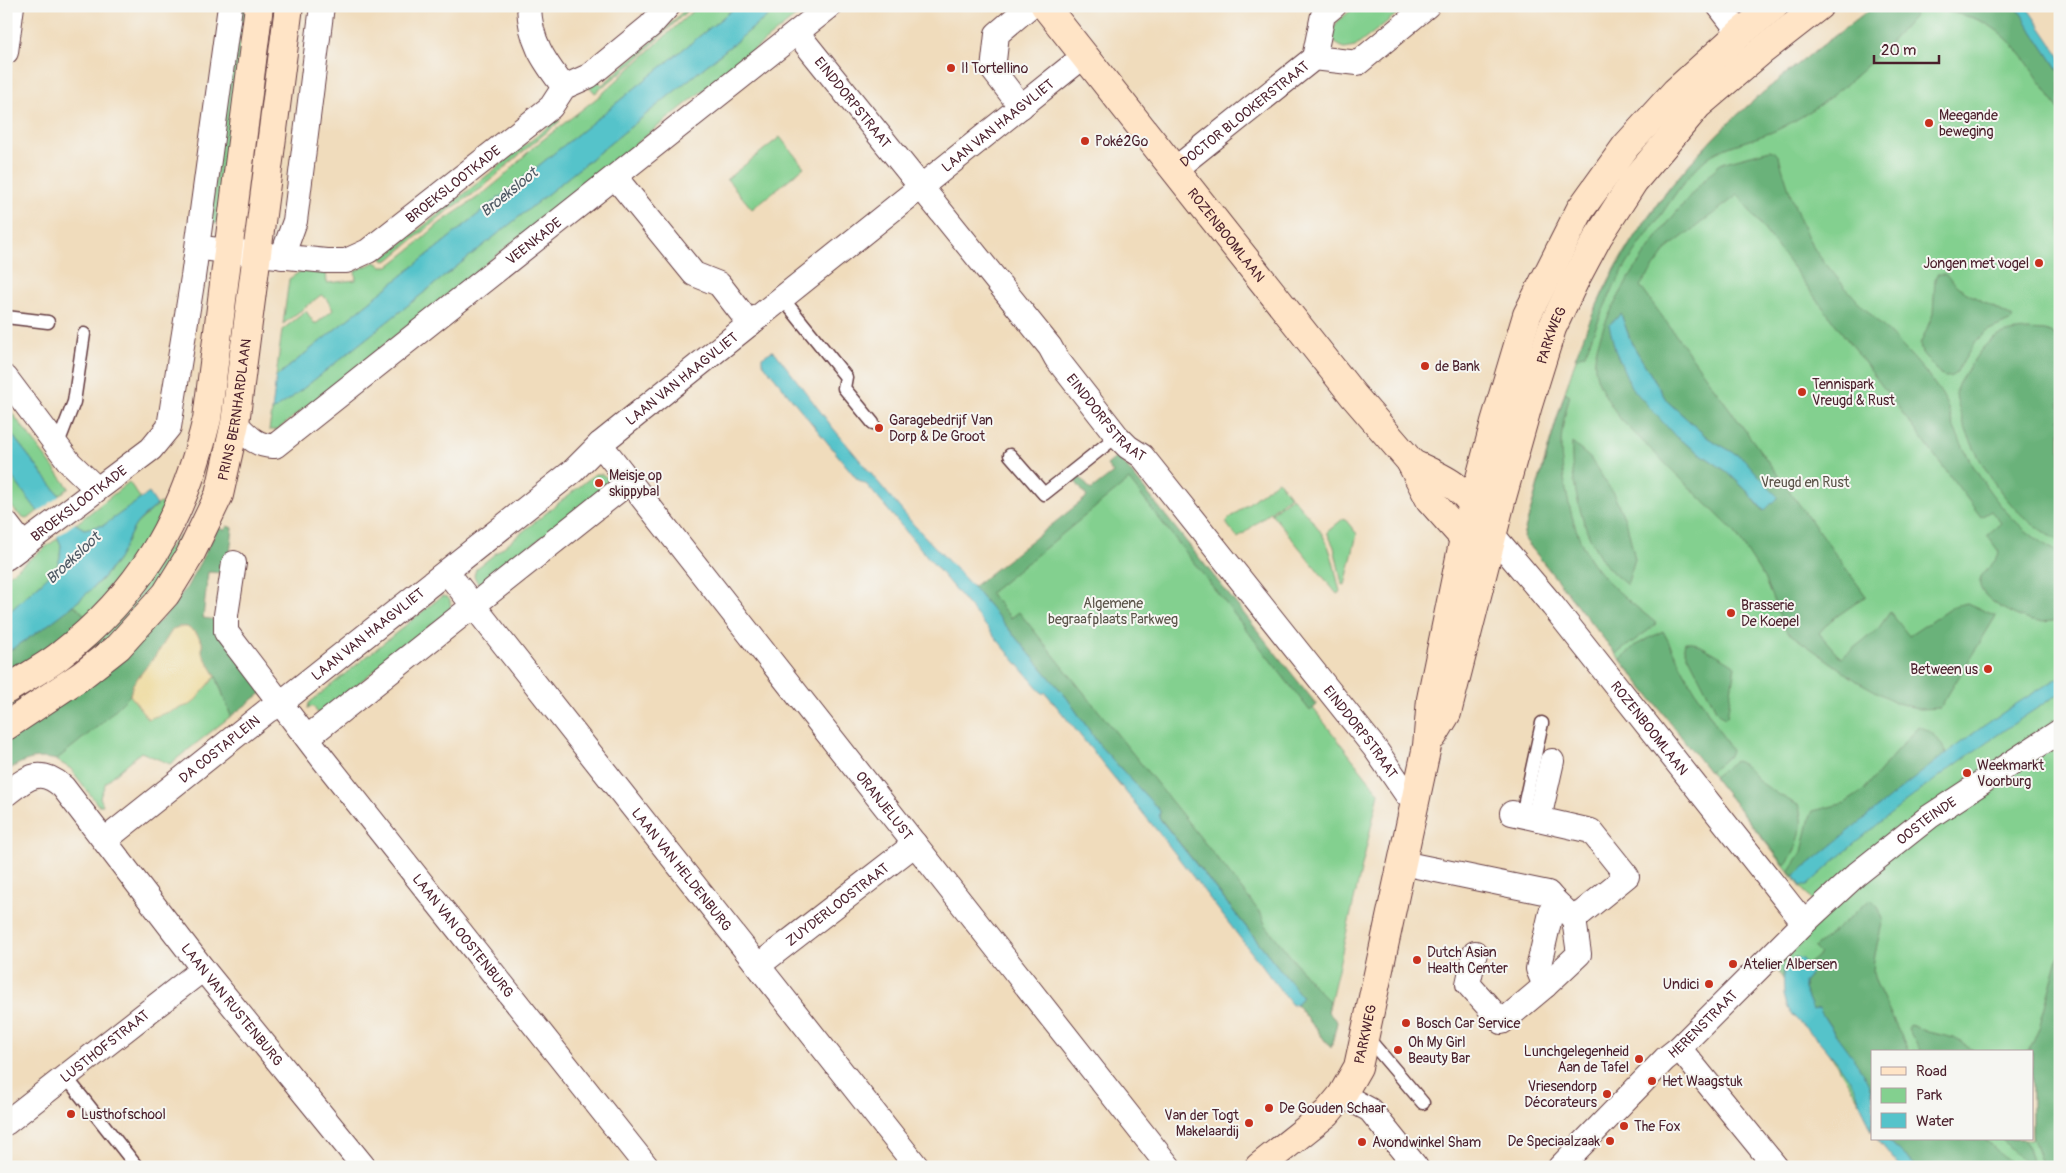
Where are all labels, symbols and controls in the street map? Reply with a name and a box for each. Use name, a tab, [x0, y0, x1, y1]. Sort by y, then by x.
scale bar	[1874, 32, 1938, 64]
text: 20 m	[1881, 41, 1916, 60]
street label: EINDDORPSTRAAT	[811, 54, 894, 152]
street label: DOCTOR BLOOKERSTRAAT	[1177, 57, 1313, 171]
place label: Il Tortellino	[961, 60, 1029, 77]
marker: Il Tortellino	[945, 62, 957, 74]
street label: LAAN VAN HAAGVLIET	[938, 75, 1058, 176]
place label: Meegande beweging	[1939, 107, 1998, 140]
marker: Meegande beweging	[1923, 117, 1935, 129]
place label: Poké2Go	[1095, 133, 1149, 150]
marker: Poké2Go	[1079, 135, 1091, 147]
street label: BROEKSLOOTKADE	[403, 142, 504, 227]
water label: Broeksloot	[477, 162, 543, 221]
street label: ROZENBOOMLAAN	[1184, 185, 1268, 286]
street label: VEENKADE	[503, 214, 565, 269]
place label: Jongen met vogel	[1923, 255, 2029, 272]
marker: Jongen met vogel	[2033, 257, 2045, 269]
street label: PARKWEG	[1533, 304, 1570, 366]
street label: LAAN VAN HAAGVLIET	[622, 329, 742, 429]
street label: PRINS BERNHARDLAAN	[214, 338, 255, 482]
place label: de Bank	[1435, 358, 1480, 375]
marker: de Bank	[1419, 360, 1431, 372]
street label: EINDDORPSTRAAT	[1063, 371, 1149, 465]
place label: Tennispark Vreugd & Rust	[1812, 376, 1895, 409]
marker: Tennispark Vreugd & Rust	[1796, 386, 1808, 398]
place label: Garagebedrijf Van Dorp & De Groot	[889, 412, 993, 445]
marker: Garagebedrijf Van Dorp & De Groot	[873, 422, 885, 434]
street label: BROEKSLOOTKADE	[28, 462, 130, 545]
place label: Meisje op skippybal	[609, 467, 663, 500]
park label: Vreugd en Rust	[1761, 474, 1850, 491]
marker: Meisje op skippybal	[593, 477, 605, 489]
water label: Broeksloot	[42, 527, 106, 588]
street label: LAAN VAN HAAGVLIET	[308, 584, 428, 684]
park label: Algemene begraafplaats Parkweg	[1048, 595, 1178, 628]
place label: Brasserie De Koepel	[1741, 597, 1799, 630]
marker: Brasserie De Koepel	[1725, 607, 1737, 619]
place label: Between us	[1910, 661, 1979, 678]
marker: Between us	[1982, 663, 1994, 675]
street label: ROZENBOOMLAAN	[1607, 678, 1692, 779]
street label: EINDDORPSTRAAT	[1320, 683, 1401, 782]
street label: DA COSTAPLEIN	[176, 712, 263, 787]
place label: Weekmarkt Voorburg	[1977, 757, 2044, 790]
marker: Weekmarkt Voorburg	[1961, 767, 1973, 779]
street label: ORANJELUST	[852, 768, 916, 844]
street label: OOSTEINDE	[1893, 793, 1960, 849]
street label: LAAN VAN HELDENBURG	[628, 805, 735, 935]
street label: ZUYDERLOOSTRAAT	[783, 859, 893, 950]
street label: LAAN VAN OOSTENBURG	[409, 871, 517, 1001]
street label: LAAN VAN RUSTENBURG	[177, 940, 286, 1070]
place label: Dutch Asian Health Center	[1427, 944, 1508, 977]
marker: Dutch Asian Health Center	[1411, 954, 1423, 966]
place label: Atelier Albersen	[1743, 956, 1837, 973]
marker: Atelier Albersen	[1727, 958, 1739, 970]
place label: Undici	[1663, 976, 1699, 993]
marker: Undici	[1703, 978, 1715, 990]
street label: HERENSTRAAT	[1665, 987, 1741, 1062]
street label: PARKWEG	[1351, 1003, 1380, 1066]
street label: LUSTHOFSTRAAT	[57, 1006, 153, 1086]
place label: Bosch Car Service	[1416, 1015, 1521, 1032]
marker: Bosch Car Service	[1400, 1017, 1412, 1029]
place label: Oh My Girl Beauty Bar	[1408, 1034, 1470, 1067]
place label: Lunchgelegenheid Aan de Tafel	[1524, 1043, 1629, 1076]
marker: Oh My Girl Beauty Bar	[1392, 1044, 1404, 1056]
legend	[1871, 1050, 2034, 1140]
marker: Lunchgelegenheid Aan de Tafel	[1633, 1053, 1645, 1065]
text: Road	[1916, 1062, 1947, 1081]
place label: Het Waagstuk	[1662, 1073, 1743, 1090]
marker: Het Waagstuk	[1646, 1075, 1658, 1087]
place label: Vriesendorp Décorateurs	[1524, 1078, 1598, 1111]
text: Park	[1916, 1086, 1943, 1105]
marker: Vriesendorp Décorateurs	[1601, 1088, 1613, 1100]
place label: De Gouden Schaar	[1279, 1100, 1386, 1117]
marker: De Gouden Schaar	[1263, 1102, 1275, 1114]
place label: Lusthofschool	[81, 1106, 166, 1123]
place label: Van der Togt Makelaardij	[1164, 1107, 1239, 1140]
marker: Lusthofschool	[65, 1108, 77, 1120]
text: Water	[1916, 1112, 1955, 1131]
marker: Van der Togt Makelaardij	[1243, 1117, 1255, 1129]
place label: The Fox	[1634, 1118, 1680, 1135]
marker: The Fox	[1618, 1120, 1630, 1132]
place label: De Speciaalzaak	[1508, 1133, 1600, 1150]
place label: Avondwinkel Sham	[1372, 1134, 1481, 1151]
marker: De Speciaalzaak	[1604, 1135, 1616, 1147]
marker: Avondwinkel Sham	[1356, 1136, 1368, 1148]

